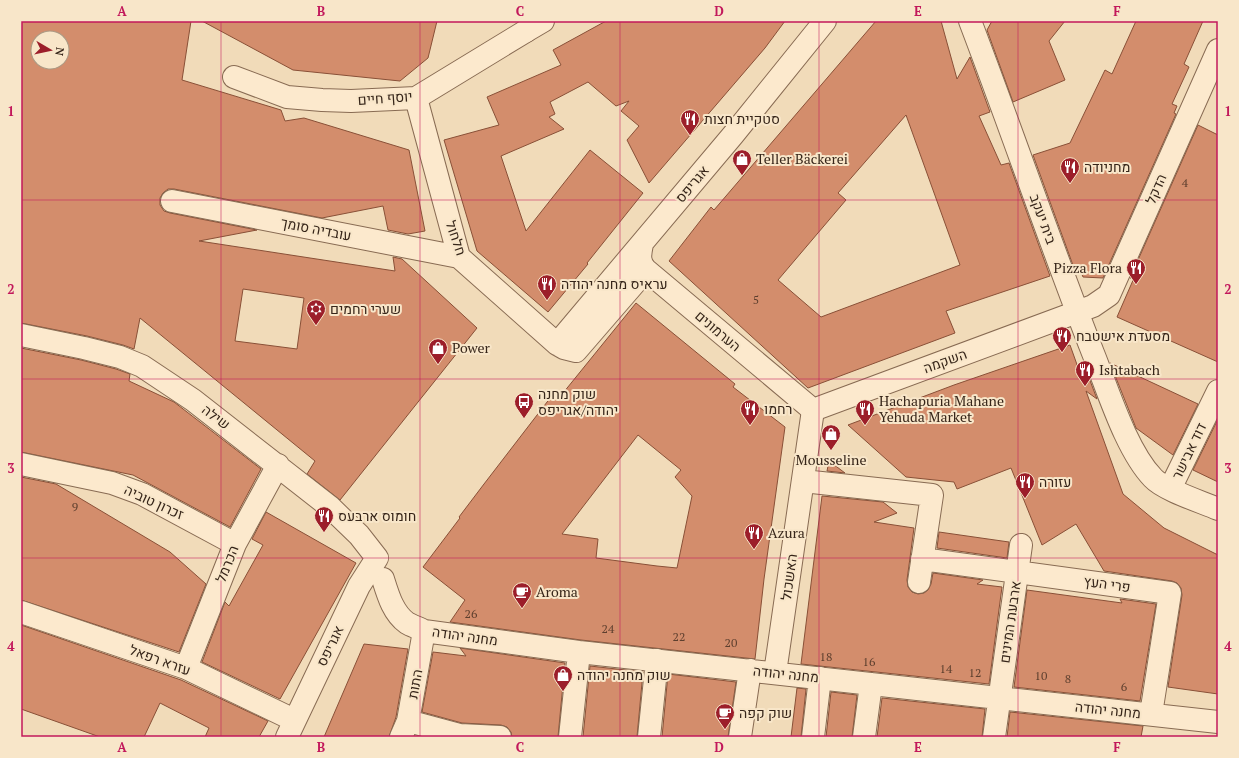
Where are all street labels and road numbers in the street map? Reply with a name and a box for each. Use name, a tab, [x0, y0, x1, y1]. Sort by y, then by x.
street label: יוסף חיים	[357, 86, 413, 109]
street label: אגריפס	[670, 161, 713, 206]
street label: הדקל	[1140, 171, 1171, 207]
street label: בית יעקב	[1026, 191, 1062, 247]
street label: עובדיה סומך	[279, 212, 353, 245]
street label: חלחול	[442, 218, 471, 258]
street label: הערמונים	[691, 306, 745, 355]
street label: השקמה	[920, 344, 969, 377]
street label: שילה	[198, 400, 234, 433]
street label: דוד אבישר	[1167, 419, 1210, 482]
street label: זכרון טוביה	[121, 480, 187, 524]
street label: הכרמל	[210, 542, 243, 585]
street label: האשכול	[776, 552, 801, 602]
street label: פרי העץ	[1082, 571, 1132, 596]
street label: ארבעת המינים	[994, 579, 1025, 664]
street label: מחנה יהודה	[431, 621, 499, 650]
street label: אגריפס	[312, 622, 348, 669]
street label: עזרא רפאל	[127, 640, 194, 679]
street label: מחנה יהודה	[752, 661, 820, 686]
street label: התות	[403, 668, 426, 700]
street label: מחנה יהודה	[1074, 697, 1142, 722]

